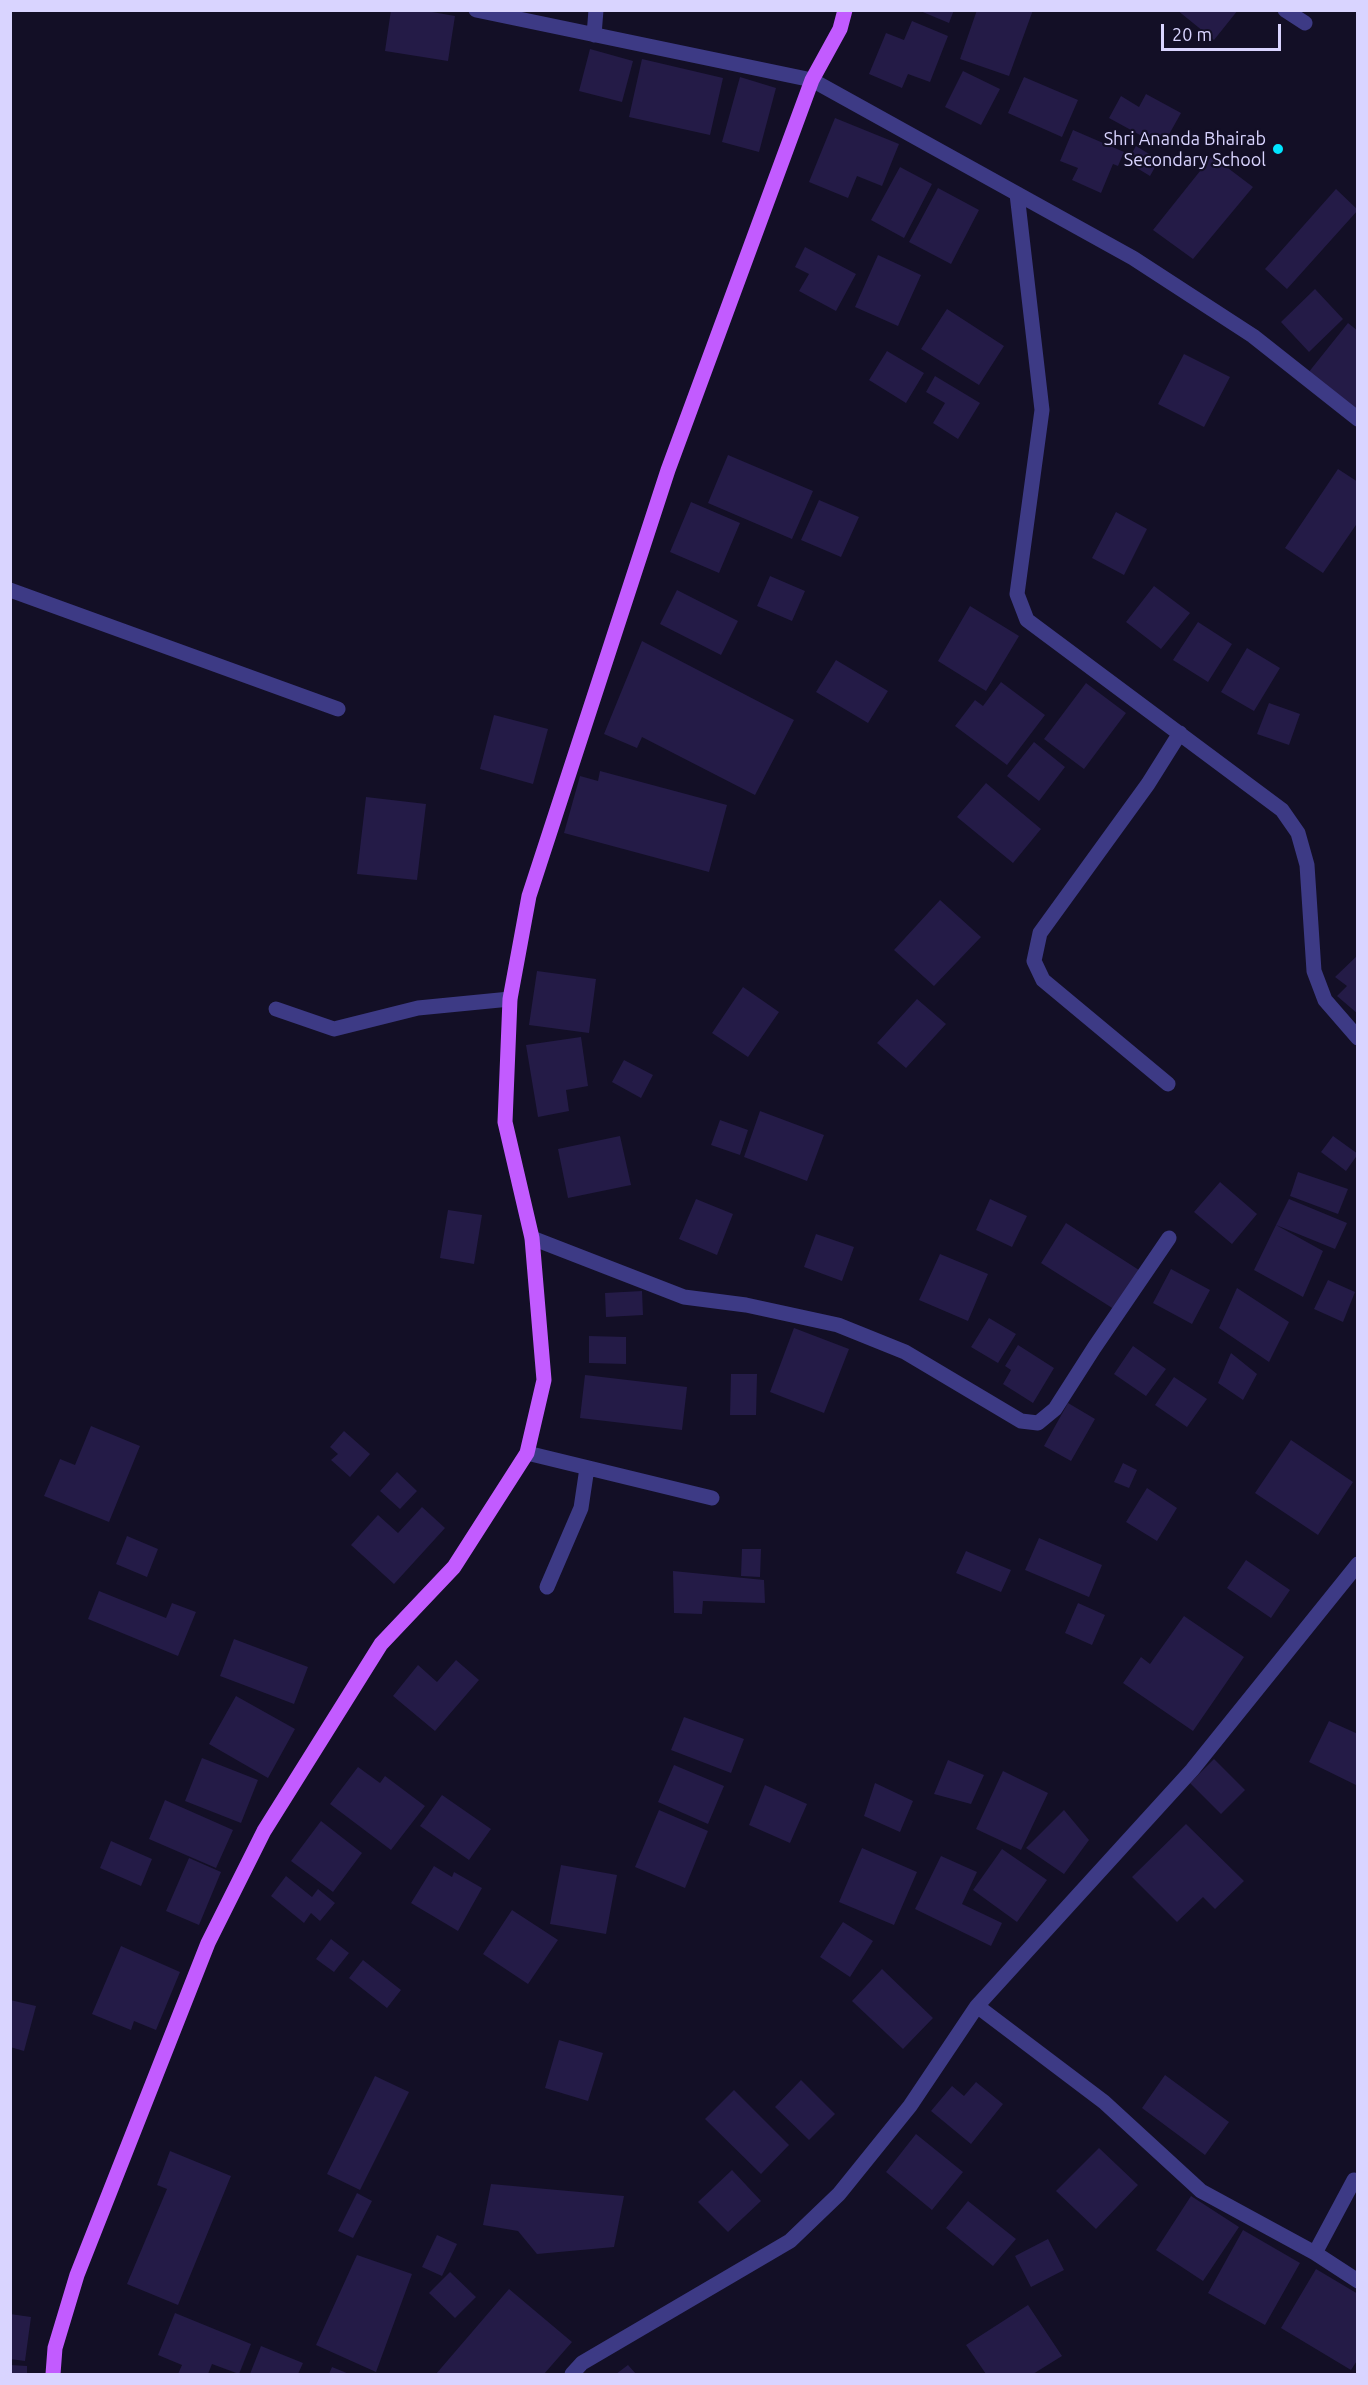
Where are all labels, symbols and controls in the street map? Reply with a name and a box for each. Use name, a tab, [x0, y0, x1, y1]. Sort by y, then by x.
scale bar	[1164, 12, 1284, 50]
text: 20 m	[1172, 24, 1212, 44]
place label: Shri Ananda Bhairab Secondary School	[1104, 128, 1266, 170]
marker: Shri Ananda Bhairab Secondary School	[1271, 142, 1285, 156]

